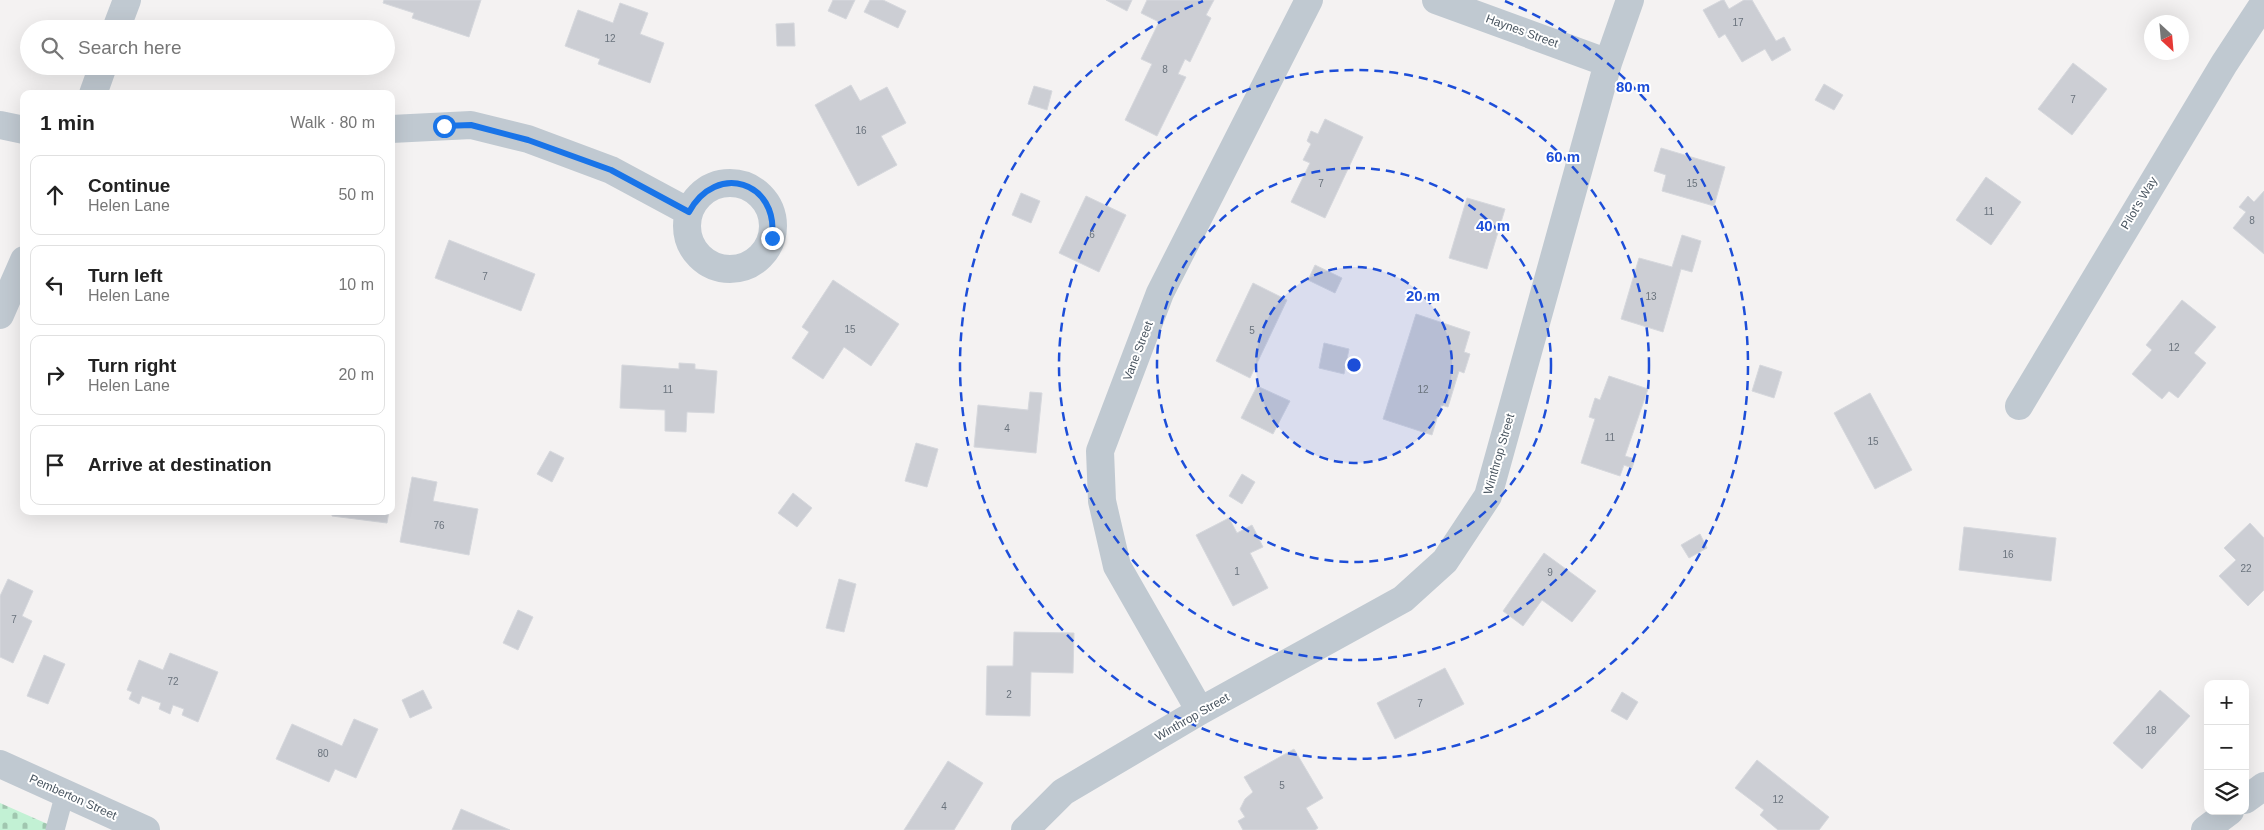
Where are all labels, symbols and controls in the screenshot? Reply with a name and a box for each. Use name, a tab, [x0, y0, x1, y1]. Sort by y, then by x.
street label: Haynes Street	[1484, 11, 1561, 51]
north arrow	[2144, 15, 2189, 60]
house number: 17	[1732, 17, 1744, 28]
search box	[20, 20, 395, 75]
house number: 12	[604, 33, 616, 44]
icon: search	[38, 34, 66, 62]
text: Search here	[78, 37, 182, 58]
house number: 8	[1162, 64, 1168, 75]
text: 80 m	[1616, 78, 1650, 95]
house number: 7	[2070, 94, 2076, 105]
text: 1 min	[40, 111, 95, 134]
text: Walk · 80 m	[290, 114, 375, 131]
route start	[433, 115, 456, 138]
house number: 16	[855, 125, 867, 136]
text: 60 m	[1546, 148, 1580, 165]
street label: Pilot's Way	[2118, 174, 2160, 232]
text: Continue	[88, 175, 170, 196]
house number: 7	[1318, 178, 1324, 189]
house number: 15	[1686, 178, 1698, 189]
icon: ahead	[41, 181, 69, 209]
text: 50 m	[338, 186, 374, 203]
text: Helen Lane	[88, 197, 170, 214]
house number: 11	[1984, 206, 1995, 217]
house number: 8	[2249, 215, 2255, 226]
text: 40 m	[1476, 217, 1510, 234]
route end	[761, 227, 784, 250]
house number: 6	[1089, 229, 1095, 240]
text: Turn left	[88, 265, 163, 286]
icon: left	[41, 271, 69, 299]
house number: 7	[482, 271, 488, 282]
text: 10 m	[338, 276, 374, 293]
text: Helen Lane	[88, 287, 170, 304]
text: 20 m	[1406, 287, 1440, 304]
house number: 13	[1645, 291, 1657, 302]
street label: Vane Street	[1120, 319, 1156, 383]
house number: 15	[844, 324, 856, 335]
house number: 5	[1249, 325, 1255, 336]
house number: 12	[2168, 342, 2180, 353]
text: Turn right	[88, 355, 176, 376]
centre of rings	[1345, 356, 1363, 374]
icon: right	[41, 361, 69, 389]
text: 20 m	[338, 366, 374, 383]
text: Helen Lane	[88, 377, 170, 394]
house number: 11	[663, 384, 674, 395]
house number: 12	[1417, 384, 1429, 395]
street label: Winthrop Street	[1481, 411, 1517, 496]
house number: 4	[1004, 423, 1010, 434]
house number: 11	[1605, 432, 1616, 443]
house number: 15	[1867, 436, 1879, 447]
icon: arrive	[41, 451, 69, 479]
text: Arrive at destination	[88, 454, 272, 475]
house number: 76	[433, 520, 445, 531]
house number: 16	[2002, 549, 2014, 560]
house number: 22	[2240, 563, 2252, 574]
house number: 1	[1234, 566, 1240, 577]
house number: 9	[1547, 567, 1553, 578]
house number: 7	[11, 614, 17, 625]
house number: 72	[167, 676, 179, 687]
map controls	[2204, 680, 2249, 815]
button: +	[2204, 680, 2249, 725]
house number: 2	[1006, 689, 1012, 700]
street label: Winthrop Street	[1152, 690, 1232, 744]
house number: 7	[1417, 698, 1423, 709]
house number: 18	[2145, 725, 2157, 736]
button: −	[2204, 725, 2249, 770]
house number: 80	[317, 748, 329, 759]
button: layers	[2204, 770, 2249, 815]
street label: Pemberton Street	[27, 771, 119, 823]
house number: 5	[1279, 780, 1285, 791]
house number: 12	[1772, 794, 1784, 805]
house number: 4	[941, 801, 947, 812]

